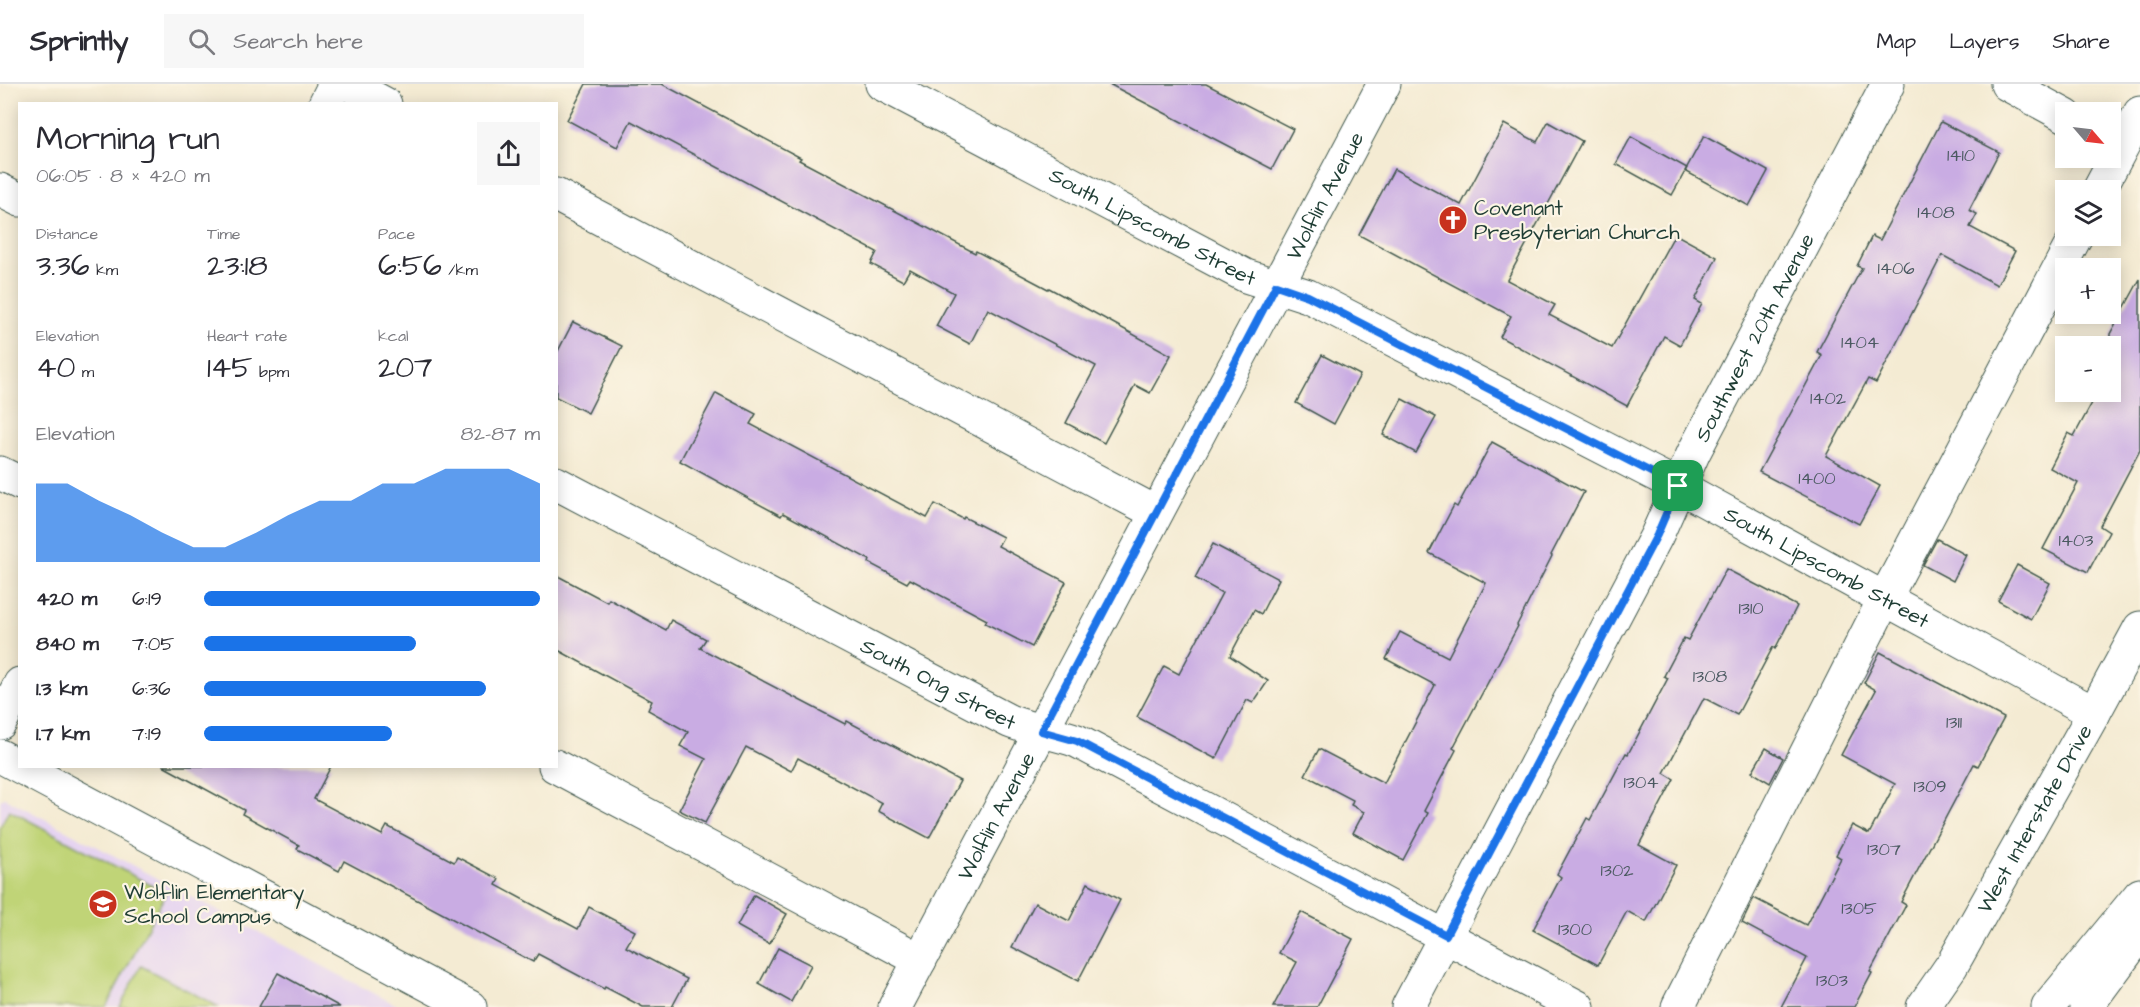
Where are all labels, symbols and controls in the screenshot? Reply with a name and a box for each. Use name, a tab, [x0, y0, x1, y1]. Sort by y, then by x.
search box	[164, 14, 584, 68]
text: Sprintly	[30, 22, 128, 61]
icon: search	[185, 25, 218, 58]
text: Search here	[233, 26, 363, 57]
text: Map	[1876, 27, 1916, 56]
text: Layers	[1949, 27, 2019, 56]
text: Share	[2052, 27, 2110, 56]
north arrow	[2055, 102, 2121, 168]
map controls	[2055, 102, 2121, 402]
text: Morning run	[36, 116, 220, 162]
button: share	[477, 122, 540, 185]
street label: Wolflin Avenue	[1279, 127, 1371, 265]
house number: 1410	[1947, 143, 1975, 168]
street label: South Lipscomb Street	[1044, 161, 1260, 293]
text: 06:05 · 8 × 420 m	[36, 162, 210, 190]
button: layers	[2055, 180, 2121, 246]
place label: Covenant Presbyterian Church	[1474, 194, 1680, 249]
house number: 1408	[1917, 200, 1955, 225]
church icon: Covenant Presbyterian Church	[1437, 204, 1469, 236]
text: Distance	[36, 223, 98, 245]
text: Time	[207, 223, 241, 245]
text: Pace	[378, 223, 415, 245]
street label: Southwest 20th Avenue	[1688, 229, 1822, 447]
text: 3.36	[36, 245, 90, 287]
text: 23:18	[207, 245, 268, 287]
text: 6:56	[378, 245, 442, 287]
house number: 1406	[1877, 256, 1915, 281]
button: +	[2055, 258, 2121, 324]
text: km	[90, 259, 118, 281]
text: /km	[442, 259, 478, 281]
text: Elevation	[36, 325, 99, 347]
text: Heart rate	[207, 325, 287, 347]
text: kcal	[378, 325, 409, 347]
house number: 1404	[1841, 330, 1879, 355]
button: −	[2055, 336, 2121, 402]
text: 40	[36, 347, 75, 389]
text: 145	[207, 347, 253, 389]
text: 207	[378, 347, 433, 389]
text: m	[75, 361, 94, 383]
text: bpm	[253, 361, 289, 383]
house number: 1402	[1810, 386, 1847, 411]
text: Elevation	[36, 420, 115, 448]
text: 82–87 m	[461, 420, 540, 448]
pin	[1652, 460, 1703, 511]
house number: 1400	[1798, 466, 1836, 491]
icon: arrive	[1661, 469, 1694, 502]
street label: South Lipscomb Street	[1719, 500, 1935, 636]
house number: 1403	[2058, 528, 2094, 553]
text: 420 m	[36, 585, 97, 613]
text: 6:19	[132, 585, 162, 613]
house number: 1310	[1738, 596, 1764, 621]
text: 840 m	[36, 630, 99, 658]
text: 7:05	[132, 630, 174, 658]
street label: South Ong Street	[855, 632, 1020, 737]
house number: 1308	[1693, 664, 1728, 689]
text: 1.3 km	[36, 675, 87, 703]
text: 6:36	[132, 675, 171, 703]
house number: 1311	[1946, 710, 1962, 735]
street label: West Interstate Drive	[1970, 719, 2100, 919]
text: 1.7 km	[36, 720, 90, 748]
text: 7:19	[132, 720, 162, 748]
street label: Wolflin Avenue	[951, 747, 1042, 885]
house number: 1304	[1623, 770, 1659, 795]
house number: 1309	[1913, 774, 1947, 799]
house number: 1307	[1867, 837, 1901, 862]
house number: 1302	[1600, 858, 1634, 883]
place label: Wolflin Elementary School Campus	[124, 878, 305, 932]
school or university icon: Wolflin Elementary School Campus	[87, 888, 119, 920]
house number: 1305	[1841, 896, 1877, 921]
house number: 1300	[1558, 917, 1592, 942]
house number: 1303	[1816, 968, 1848, 993]

